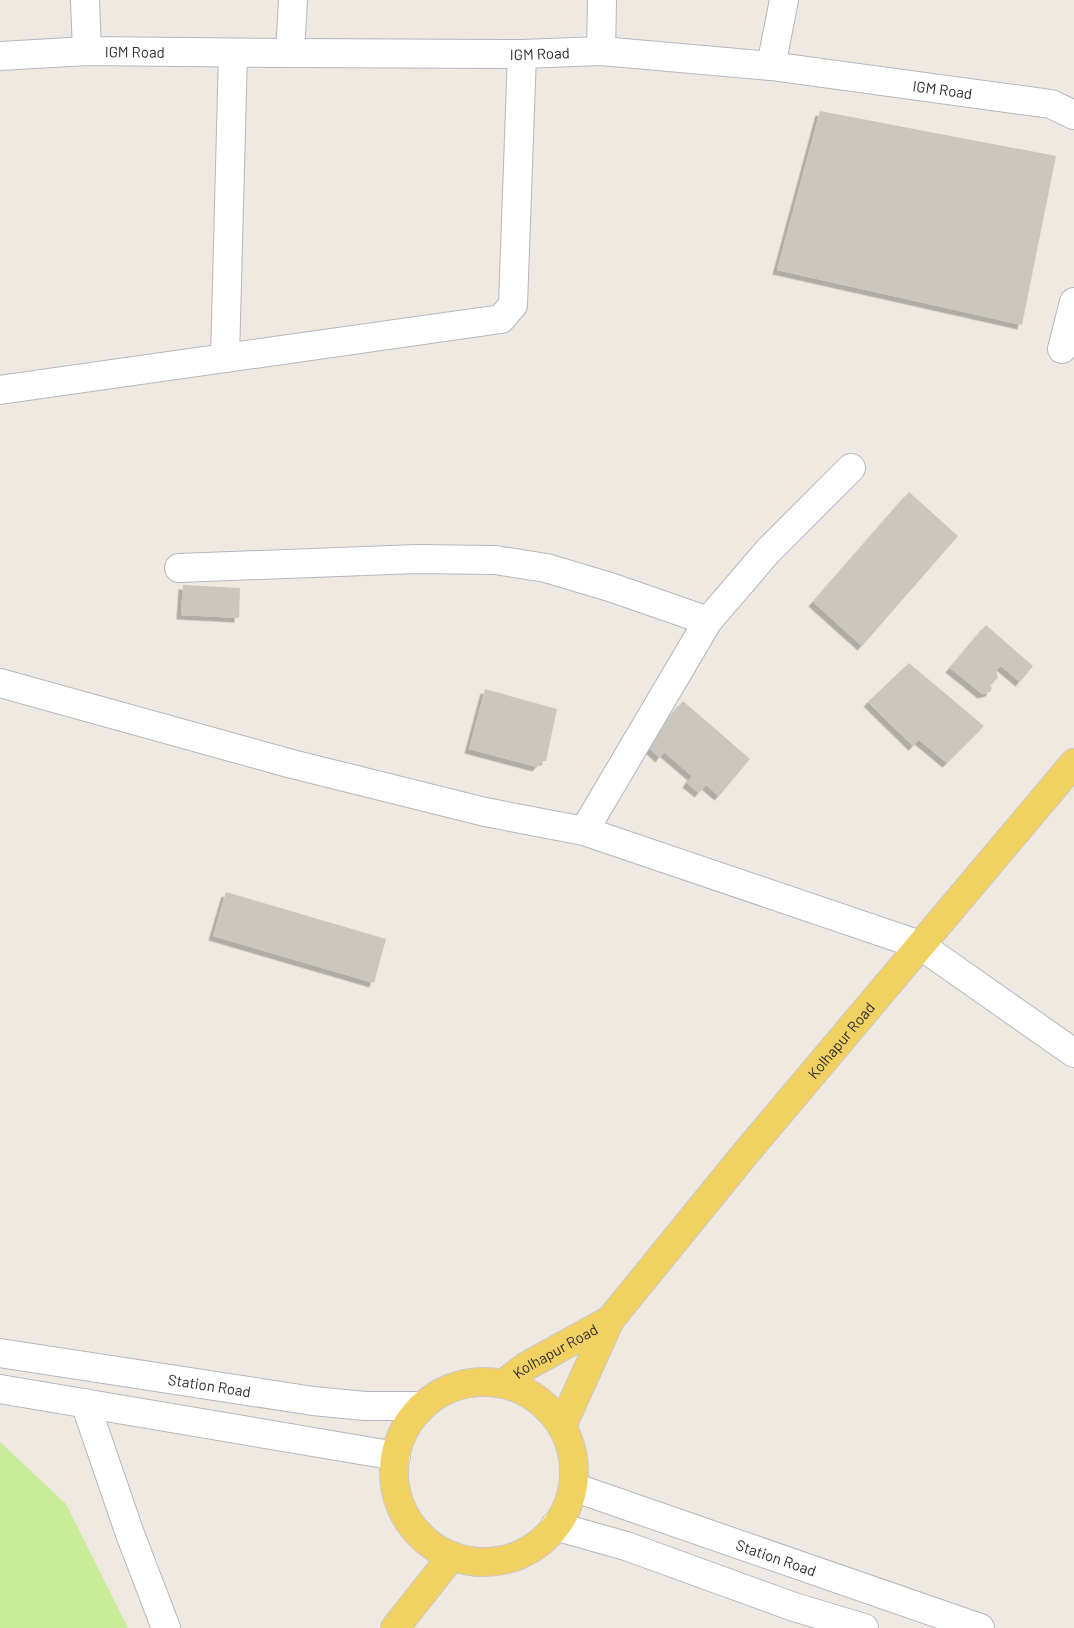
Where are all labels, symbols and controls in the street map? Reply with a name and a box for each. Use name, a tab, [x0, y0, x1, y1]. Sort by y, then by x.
street label: IGM Road	[105, 42, 165, 61]
street label: IGM Road	[510, 43, 570, 63]
street label: IGM Road	[912, 76, 974, 102]
street label: Kolhapur Road	[803, 998, 878, 1082]
street label: Kolhapur Road	[509, 1320, 601, 1382]
street label: Station Road	[167, 1370, 252, 1400]
street label: Station Road	[734, 1535, 819, 1580]

